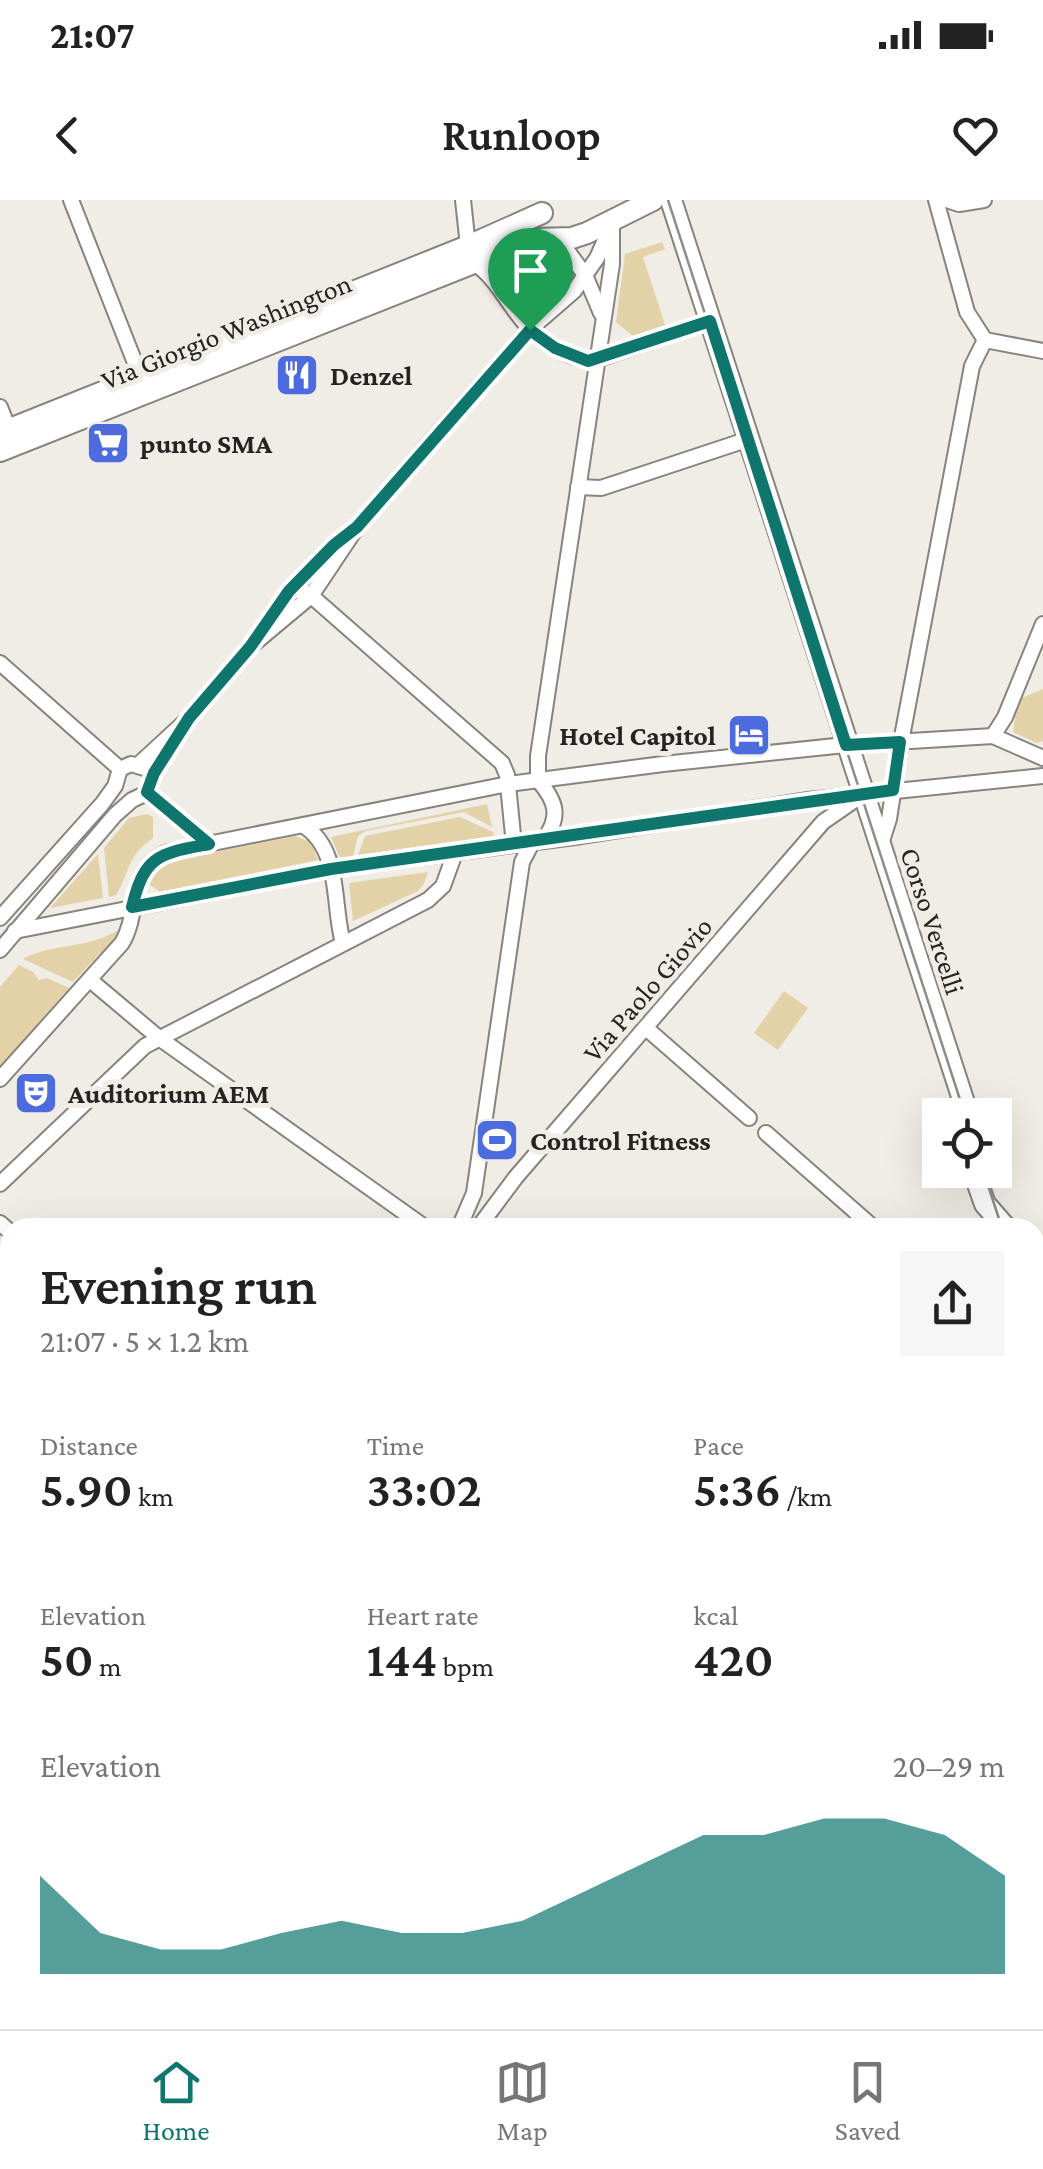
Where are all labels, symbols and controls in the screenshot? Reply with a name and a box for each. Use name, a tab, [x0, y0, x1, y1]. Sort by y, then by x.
text: 21:07	[50, 14, 135, 56]
icon: back	[40, 108, 95, 163]
icon: heart	[948, 108, 1003, 163]
text: Runloop	[442, 110, 601, 160]
pin	[488, 228, 573, 331]
icon: arrive	[503, 243, 558, 298]
street label: Via Giorgio Washington	[97, 267, 356, 396]
restaurant icon: Denzel	[274, 352, 320, 398]
place label: Denzel	[330, 360, 412, 391]
supermarket icon: punto SMA	[85, 420, 131, 466]
place label: punto SMA	[140, 428, 272, 459]
hotel icon: Hotel Capitol	[726, 712, 772, 758]
place label: Hotel Capitol	[559, 720, 716, 751]
street label: Corso Vercelli	[894, 844, 971, 998]
street label: Via Paolo Giovio	[576, 911, 718, 1068]
theatre icon: Auditorium AEM	[13, 1070, 59, 1116]
place label: Auditorium AEM	[67, 1078, 269, 1109]
map controls	[922, 1098, 1012, 1188]
button: locate	[922, 1098, 1012, 1188]
sports icon: Control Fitness	[474, 1117, 520, 1163]
place label: Control Fitness	[530, 1125, 711, 1156]
button: share	[900, 1251, 1005, 1356]
text: Evening run	[40, 1255, 317, 1316]
text: 21:07 · 5 × 1.2 km	[40, 1323, 249, 1359]
text: Distance	[40, 1430, 138, 1461]
text: Time	[367, 1430, 424, 1461]
text: Pace	[693, 1430, 744, 1461]
text: 5.90	[40, 1461, 133, 1517]
text: 33:02	[367, 1461, 482, 1517]
text: 5:36	[693, 1461, 781, 1517]
text: km	[133, 1481, 174, 1512]
text: /km	[781, 1481, 832, 1512]
text: Elevation	[40, 1600, 146, 1631]
text: Heart rate	[367, 1600, 479, 1631]
text: kcal	[693, 1600, 738, 1631]
text: 50	[40, 1631, 94, 1687]
text: 144	[367, 1631, 437, 1687]
text: 420	[693, 1631, 774, 1687]
text: m	[94, 1651, 121, 1682]
text: bpm	[437, 1651, 494, 1682]
text: Elevation	[40, 1748, 161, 1784]
text: 20–29 m	[893, 1748, 1005, 1784]
tab: Home	[143, 2055, 210, 2146]
tab: Map	[495, 2055, 550, 2146]
tab: Saved	[835, 2055, 900, 2146]

